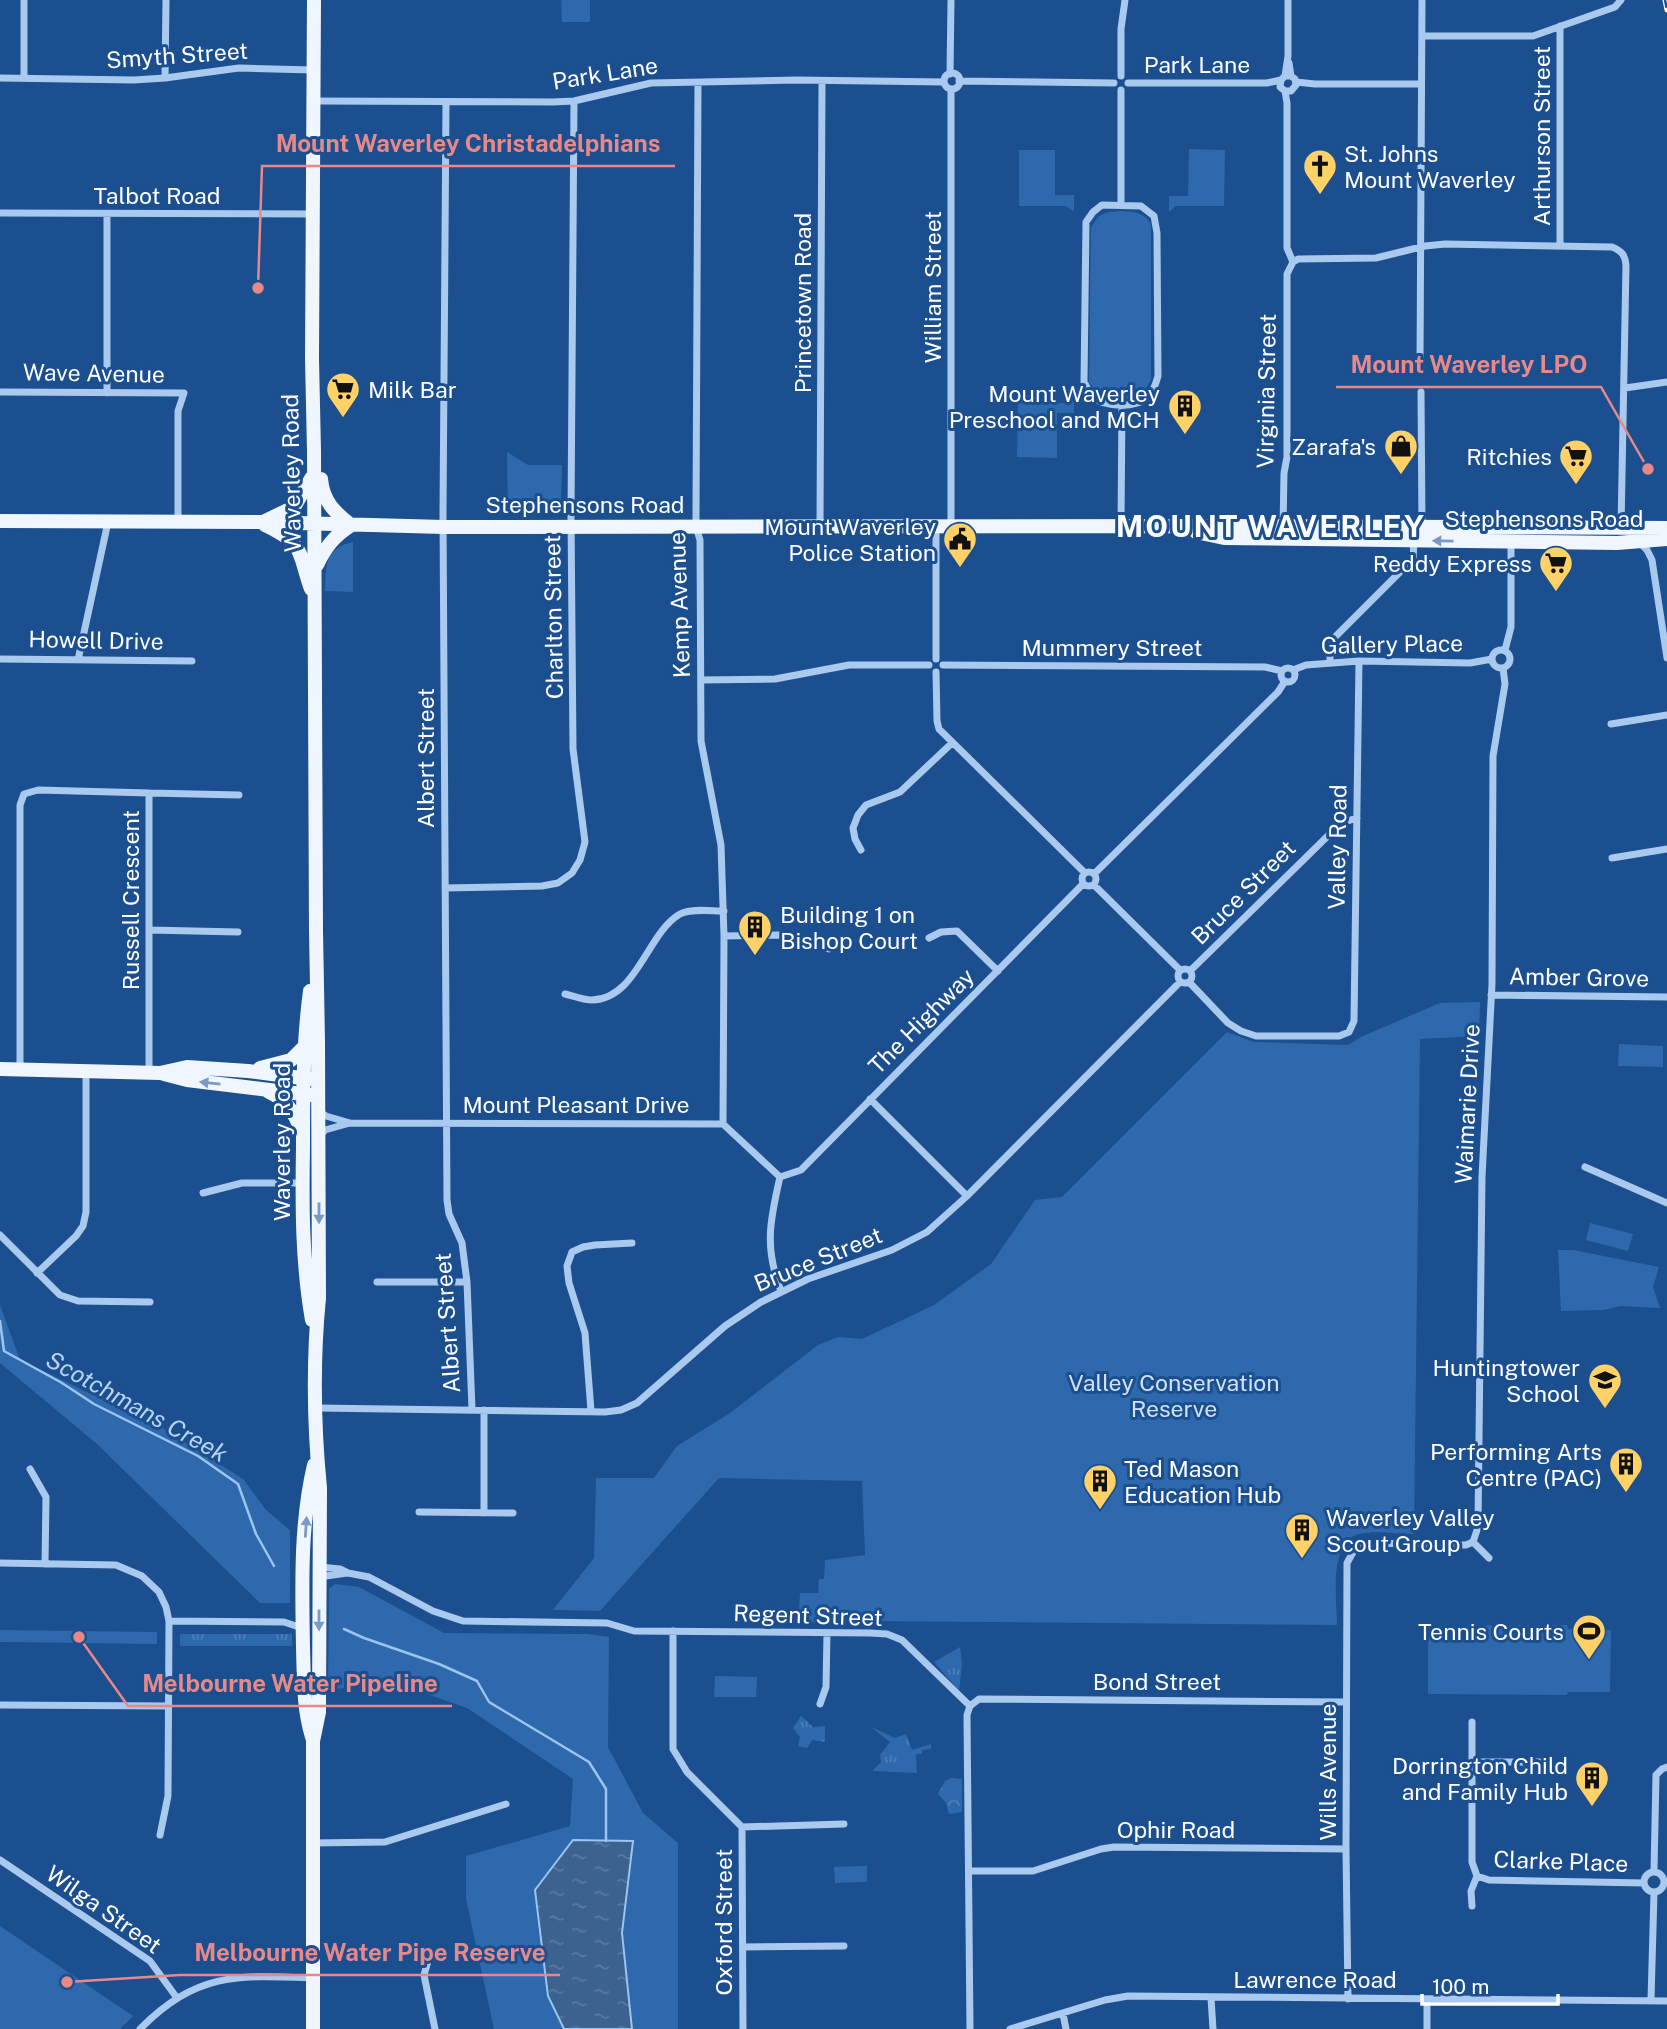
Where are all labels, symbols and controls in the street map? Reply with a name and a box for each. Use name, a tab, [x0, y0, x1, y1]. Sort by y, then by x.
street label: Smyth Street	[105, 37, 249, 73]
street label: Arthurson Street	[1528, 46, 1555, 226]
street label: Park Lane	[550, 51, 660, 95]
street label: Park Lane	[1144, 51, 1250, 78]
callout: Mount Waverley Christadelphians	[262, 121, 675, 166]
text: Mount Waverley Christadelphians	[276, 129, 660, 157]
place label: St. Johns Mount Waverley	[1344, 140, 1516, 193]
church icon: St. Johns Mount Waverley	[1301, 147, 1339, 196]
street label: Talbot Road	[93, 182, 221, 209]
street label: William Street	[919, 211, 946, 363]
street label: Princetown Road	[789, 213, 816, 393]
street label: Virginia Street	[1251, 314, 1281, 468]
callout: Mount Waverley LPO	[1336, 342, 1601, 387]
text: Mount Waverley LPO	[1351, 350, 1587, 378]
street label: Wave Avenue	[23, 358, 165, 388]
supermarket icon: Milk Bar	[324, 370, 362, 419]
place label: Milk Bar	[368, 376, 457, 403]
place label: Mount Waverley Preschool and MCH	[949, 380, 1160, 433]
building icon: Mount Waverley Preschool and MCH	[1166, 387, 1204, 436]
street label: Waverley Road	[276, 394, 306, 552]
shop icon: Zarafa's	[1382, 427, 1420, 476]
place label: Zarafa's	[1291, 433, 1376, 460]
supermarket icon: Ritchies	[1557, 437, 1595, 486]
place label: Ritchies	[1466, 443, 1552, 470]
street label: Stephensons Road	[485, 491, 685, 518]
street label: Stephensons Road	[1444, 505, 1644, 532]
district label: MOUNT WAVERLEY	[1116, 508, 1426, 544]
place label: Mount Waverley Police Station	[764, 513, 936, 566]
public building icon: Mount Waverley Police Station	[941, 520, 979, 569]
street label: Kemp Avenue	[663, 532, 695, 678]
street label: Charlton Street	[538, 535, 568, 699]
one-way arrow	[1432, 535, 1454, 547]
supermarket icon: Reddy Express	[1537, 544, 1575, 593]
place label: Reddy Express	[1373, 550, 1532, 577]
street label: Howell Drive	[28, 625, 164, 655]
street label: Gallery Place	[1321, 629, 1463, 659]
street label: Mummery Street	[1022, 634, 1202, 661]
street label: Albert Street	[412, 688, 439, 828]
street label: Valley Road	[1322, 784, 1352, 910]
street label: Russell Crescent	[117, 810, 144, 990]
street label: Bruce Street	[1185, 834, 1301, 950]
place label: Building 1 on Bishop Court	[780, 901, 918, 954]
building icon: Building 1 on Bishop Court	[736, 908, 774, 957]
street label: Amber Grove	[1509, 962, 1649, 992]
street label: The Highway	[863, 963, 979, 1079]
street label: Waimarie Drive	[1449, 1023, 1485, 1185]
street label: Waverley Road	[268, 1063, 295, 1221]
one-way arrow	[199, 1077, 221, 1088]
street label: Mount Pleasant Drive	[462, 1091, 690, 1118]
one-way arrow	[313, 1202, 324, 1224]
street label: Bruce Street	[750, 1221, 886, 1297]
street label: Albert Street	[429, 1252, 465, 1394]
water label: Scotchmans Creek	[42, 1345, 232, 1467]
place label: Huntingtower School	[1432, 1354, 1580, 1407]
school or university icon: Huntingtower School	[1586, 1361, 1624, 1410]
park label: Valley Conservation Reserve	[1068, 1369, 1280, 1422]
place label: Performing Arts Centre (PAC)	[1430, 1438, 1602, 1491]
building icon: Performing Arts Centre (PAC)	[1607, 1445, 1645, 1494]
place label: Ted Mason Education Hub	[1124, 1455, 1281, 1508]
building icon: Ted Mason Education Hub	[1081, 1462, 1119, 1511]
place label: Waverley Valley Scout Group	[1326, 1504, 1495, 1557]
building icon: Waverley Valley Scout Group	[1283, 1511, 1321, 1560]
one-way arrow	[300, 1516, 311, 1538]
street label: Regent Street	[733, 1599, 883, 1631]
one-way arrow	[313, 1609, 325, 1631]
sports icon: Tennis Courts	[1570, 1612, 1608, 1661]
place label: Tennis Courts	[1418, 1618, 1564, 1645]
callout: Melbourne Water Pipeline	[128, 1661, 452, 1706]
street label: Bond Street	[1093, 1668, 1221, 1695]
text: Melbourne Water Pipeline	[142, 1669, 438, 1697]
street label: Wills Avenue	[1314, 1703, 1341, 1841]
place label: Dorrington Child and Family Hub	[1392, 1752, 1568, 1805]
building icon: Dorrington Child and Family Hub	[1573, 1759, 1611, 1808]
street label: Ophir Road	[1117, 1816, 1235, 1843]
street label: Clarke Place	[1493, 1845, 1629, 1877]
street label: Oxford Street	[710, 1849, 737, 1995]
street label: Wilga Street	[41, 1859, 167, 1959]
callout: Melbourne Water Pipe Reserve	[180, 1930, 560, 1975]
text: Melbourne Water Pipe Reserve	[194, 1938, 546, 1966]
scale bar	[1422, 1962, 1558, 2006]
street label: Lawrence Road	[1233, 1966, 1397, 1993]
text: 100 m	[1432, 1974, 1489, 1999]

